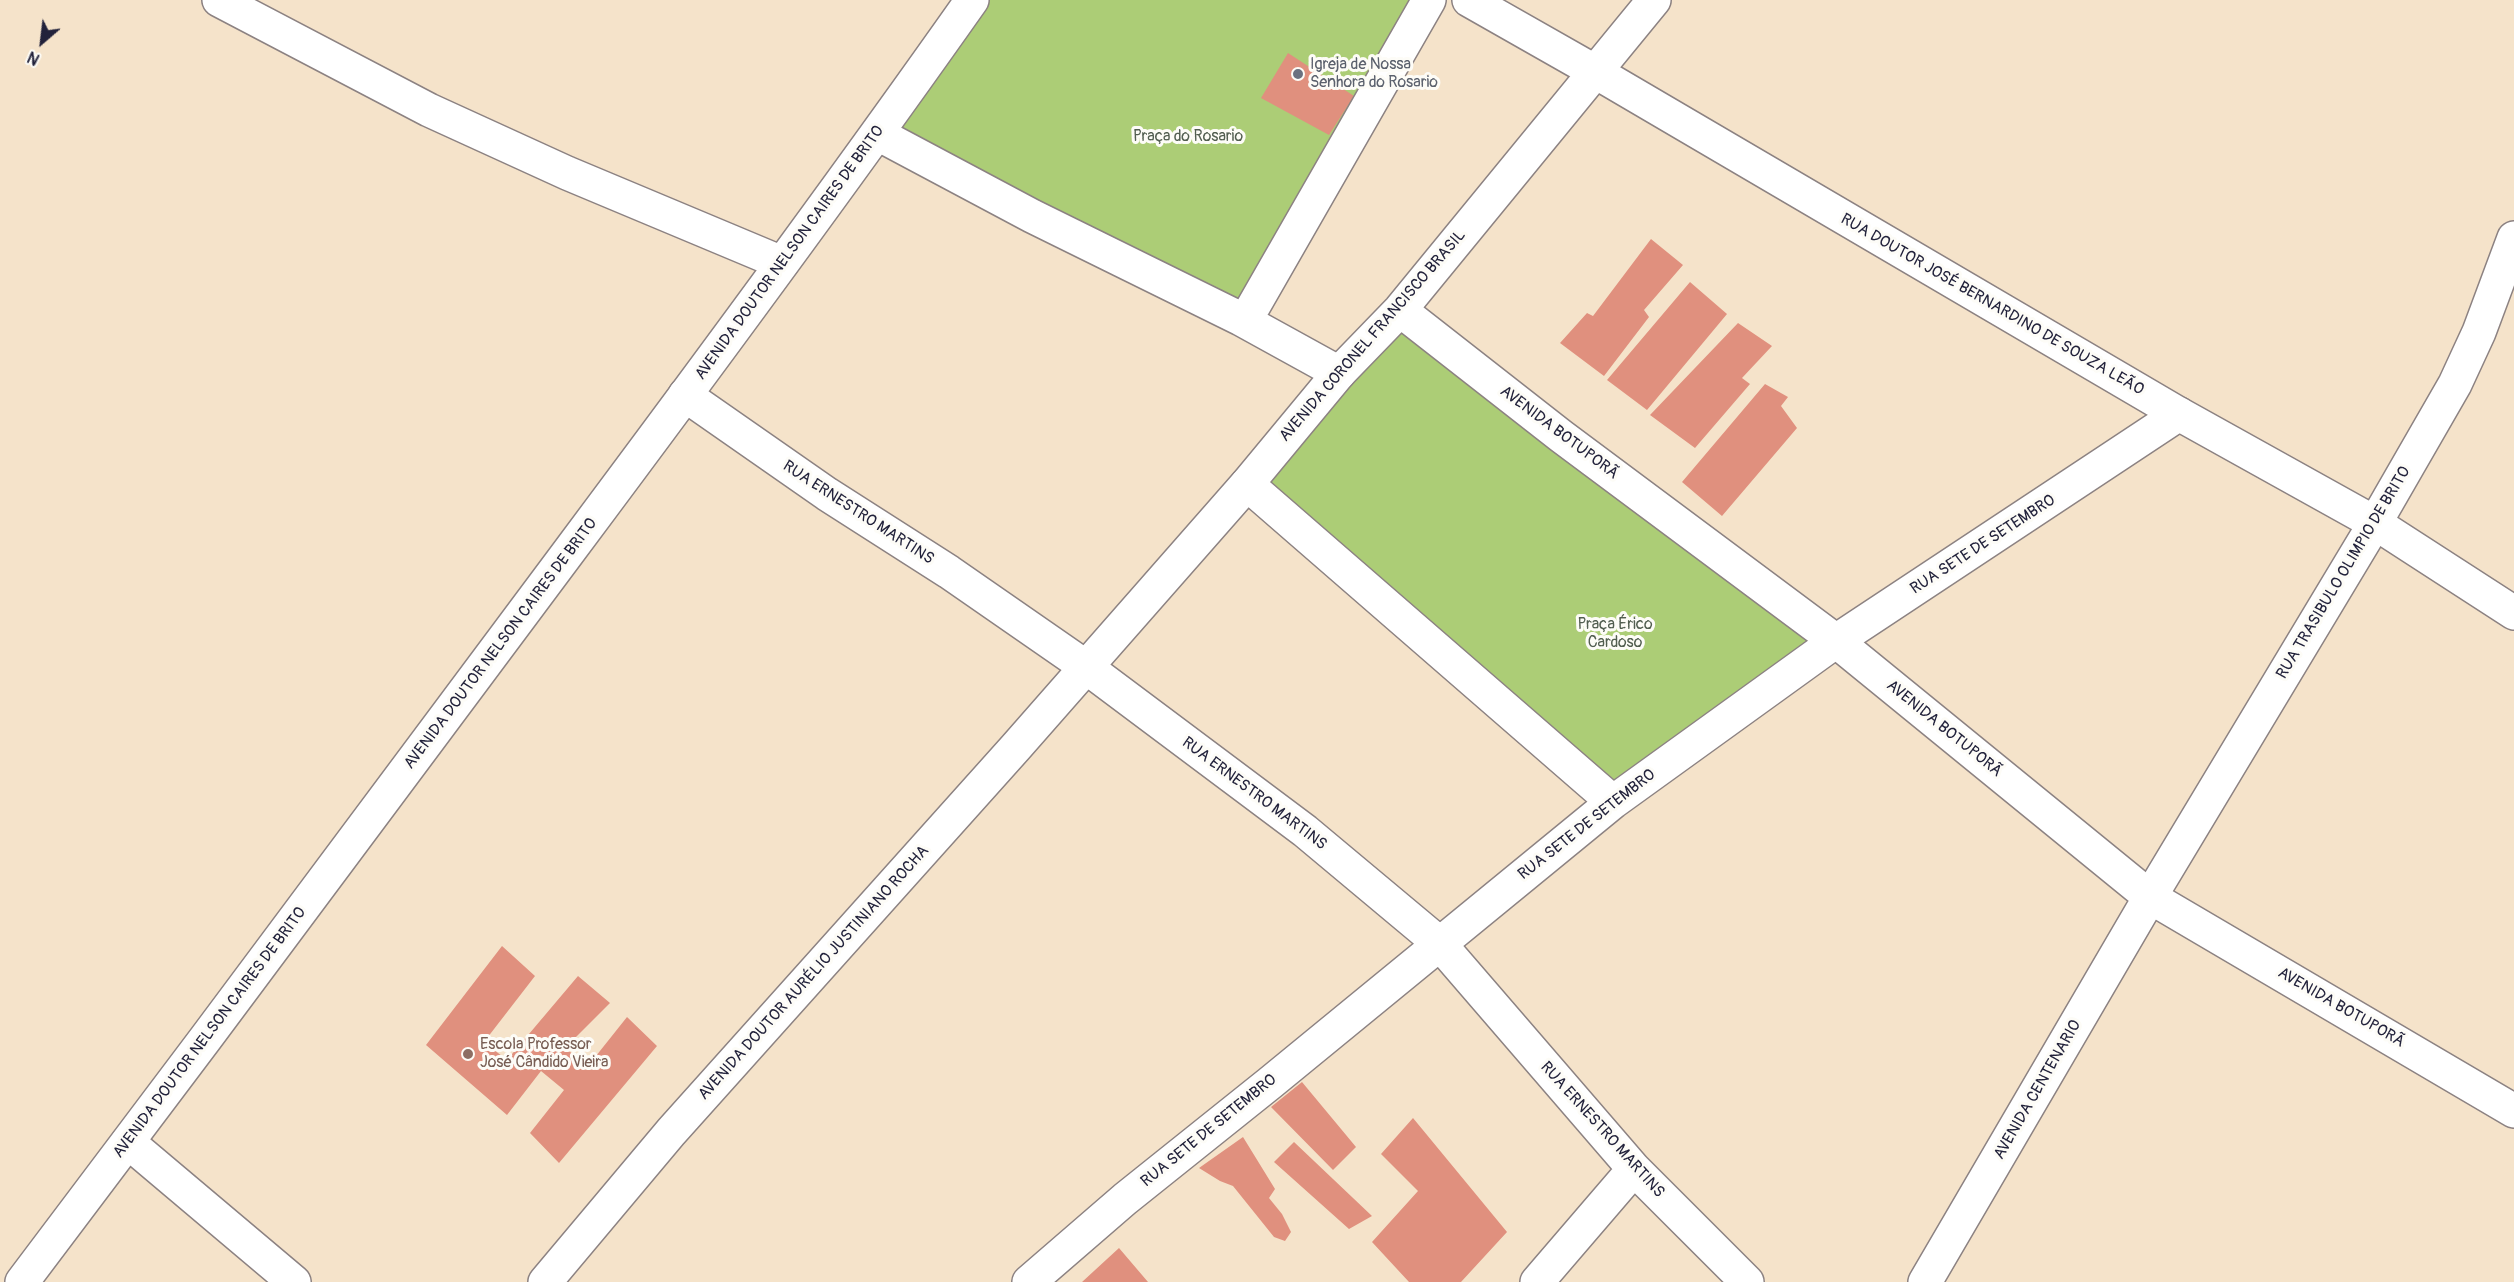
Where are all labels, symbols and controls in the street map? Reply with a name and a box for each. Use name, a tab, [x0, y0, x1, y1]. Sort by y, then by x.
north arrow	[12, 12, 72, 72]
text: N	[24, 47, 43, 69]
place label: Igreja de Nossa Senhora do Rosario	[1310, 55, 1438, 93]
marker: Igreja de Nossa Senhora do Rosario	[1291, 67, 1305, 81]
street label: AVENIDA DOUTOR NELSON CAIRES DE BRITO	[691, 122, 889, 384]
park label: Praça do Rosario	[1133, 127, 1243, 147]
street label: RUA DOUTOR JOSÉ BERNARDINO DE SOUZA LEÃO	[1837, 210, 2147, 400]
street label: AVENIDA CORONEL FRANCISCO BRASIL	[1276, 226, 1470, 446]
street label: AVENIDA BOTUPORÃ	[1496, 382, 1622, 484]
street label: RUA ERNESTRO MARTINS	[779, 457, 937, 569]
street label: RUA TRASIBULO OLIMPIO DE BRITO	[2273, 463, 2415, 683]
street label: RUA SETE DE SETEMBRO	[1907, 491, 2059, 599]
street label: AVENIDA DOUTOR NELSON CAIRES DE BRITO	[400, 515, 602, 773]
park label: Praça Érico Cardoso	[1577, 615, 1653, 653]
street label: AVENIDA BOTUPORÃ	[1882, 676, 2006, 782]
street label: RUA ERNESTRO MARTINS	[1178, 733, 1330, 855]
street label: RUA SETE DE SETEMBRO	[1515, 766, 1659, 884]
street label: AVENIDA DOUTOR AURÉLIO JUSTINIANO ROCHA	[695, 842, 933, 1104]
street label: AVENIDA DOUTOR NELSON CAIRES DE BRITO	[109, 904, 311, 1162]
street label: AVENIDA BOTUPORÃ	[2274, 964, 2408, 1052]
street label: AVENIDA CENTENARIO	[1990, 1017, 2086, 1163]
place label: Escola Professor José Cândido Vieira	[480, 1035, 608, 1073]
marker: Escola Professor José Cândido Vieira	[461, 1047, 475, 1061]
street label: RUA ERNESTRO MARTINS	[1536, 1058, 1668, 1202]
street label: RUA SETE DE SETEMBRO	[1137, 1070, 1281, 1192]

